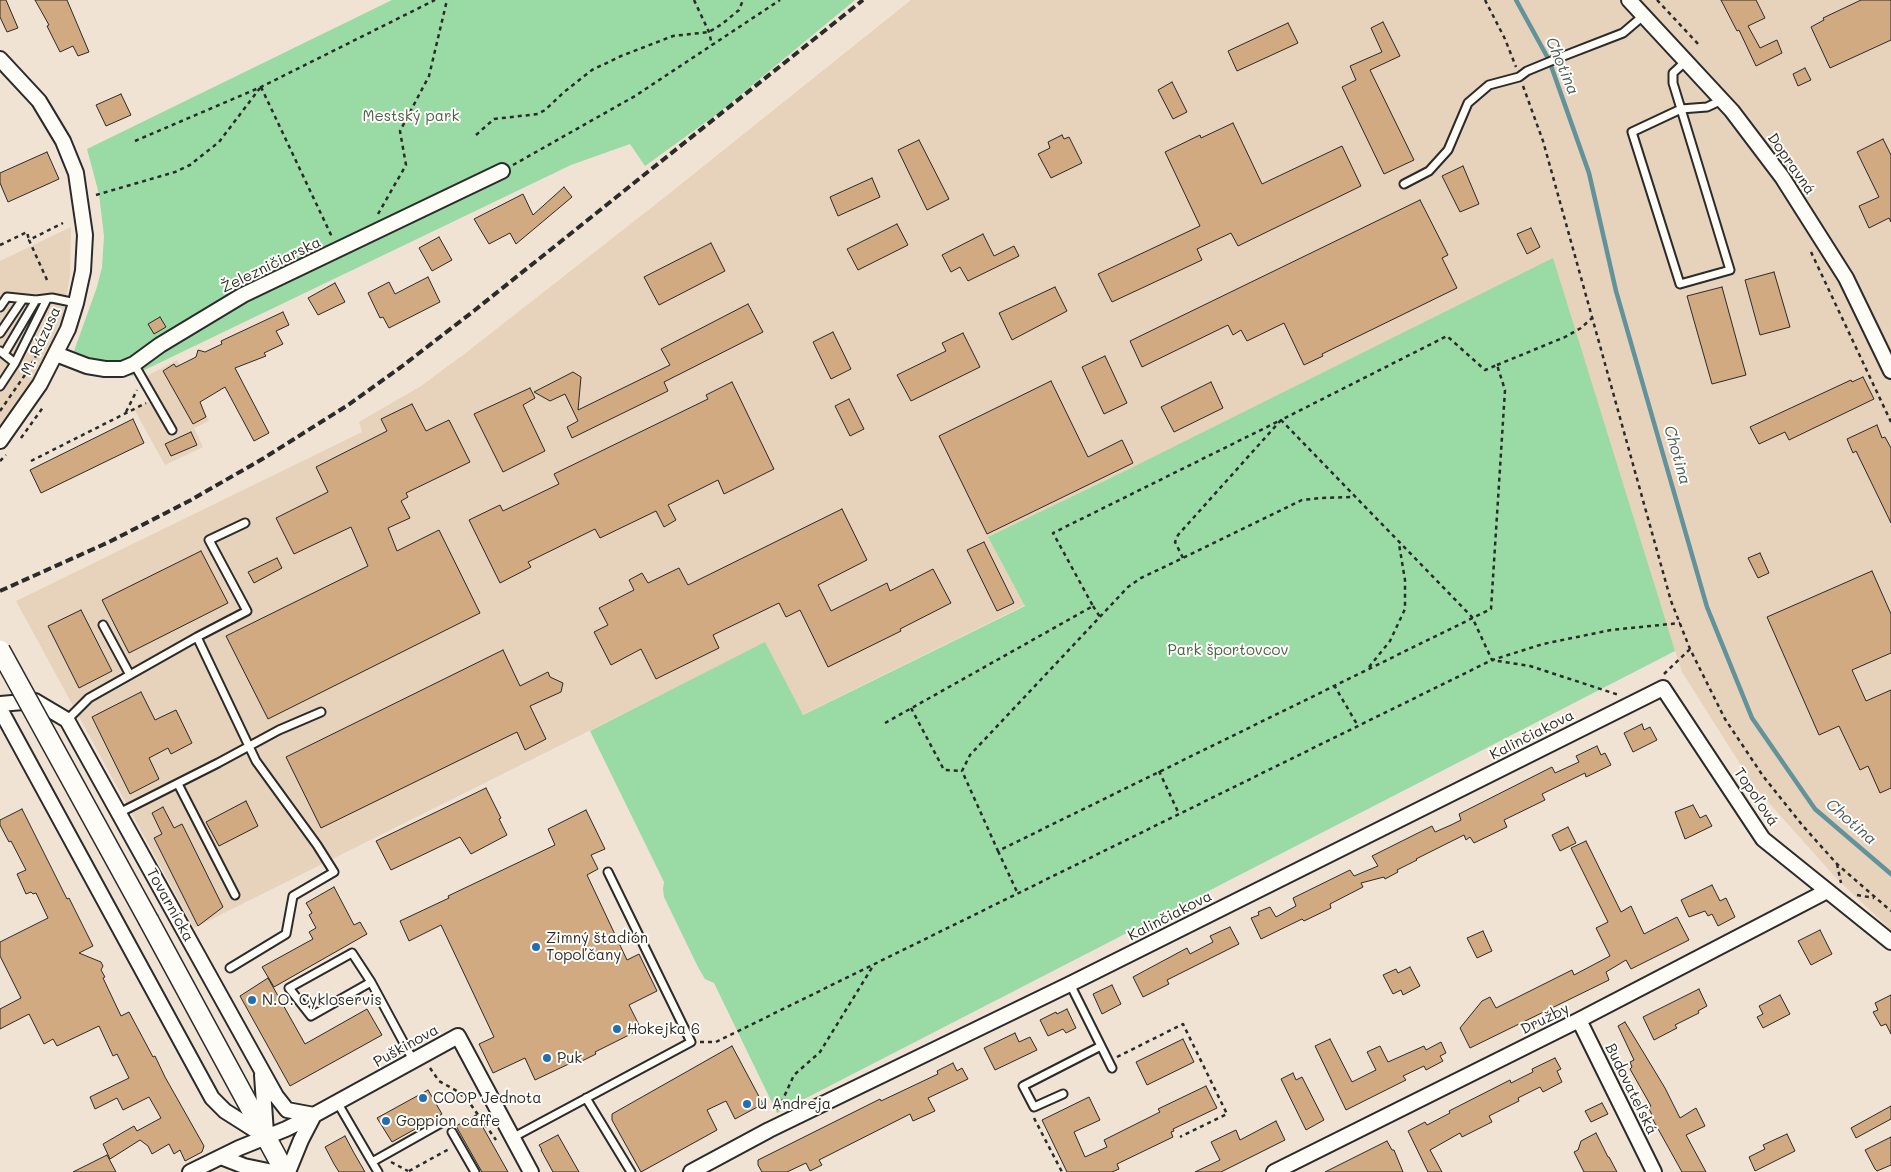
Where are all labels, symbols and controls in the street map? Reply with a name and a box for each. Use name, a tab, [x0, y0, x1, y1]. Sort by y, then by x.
water label: Chotina	[1541, 34, 1583, 98]
park label: Mestský park	[362, 107, 460, 125]
street label: Dopravná	[1763, 130, 1819, 198]
street label: Železničiarska	[218, 233, 324, 297]
street label: M. Rázusa	[17, 304, 65, 378]
water label: Chotina	[1659, 423, 1695, 487]
park label: Park športovcov	[1168, 641, 1288, 659]
street label: Kalinčiakova	[1487, 706, 1577, 764]
street label: Topoľová	[1730, 764, 1782, 830]
water label: Chotina	[1822, 795, 1880, 849]
street label: Tovarnícka	[142, 865, 198, 945]
street label: Kalinčiakova	[1125, 887, 1215, 945]
place label: Zimný štadión Topoľčany	[546, 929, 648, 964]
marker: Zimný štadión Topoľčany	[530, 941, 542, 953]
place label: N.O. Cykloservis	[262, 991, 382, 1009]
marker: N.O. Cykloservis	[246, 994, 258, 1006]
street label: Družby	[1518, 1000, 1572, 1038]
place label: Hokejka 6	[627, 1020, 700, 1038]
street label: Puškinova	[370, 1021, 442, 1071]
marker: Hokejka 6	[611, 1023, 623, 1035]
street label: Budovateľská	[1601, 1040, 1661, 1138]
place label: Puk	[557, 1049, 582, 1067]
marker: Puk	[541, 1052, 553, 1064]
place label: COOP Jednota	[433, 1089, 542, 1107]
marker: COOP Jednota	[417, 1092, 429, 1104]
place label: U Andreja	[757, 1095, 831, 1113]
marker: U Andreja	[741, 1098, 753, 1110]
place label: Goppion caffe	[396, 1112, 500, 1130]
marker: Goppion caffe	[380, 1115, 392, 1127]

